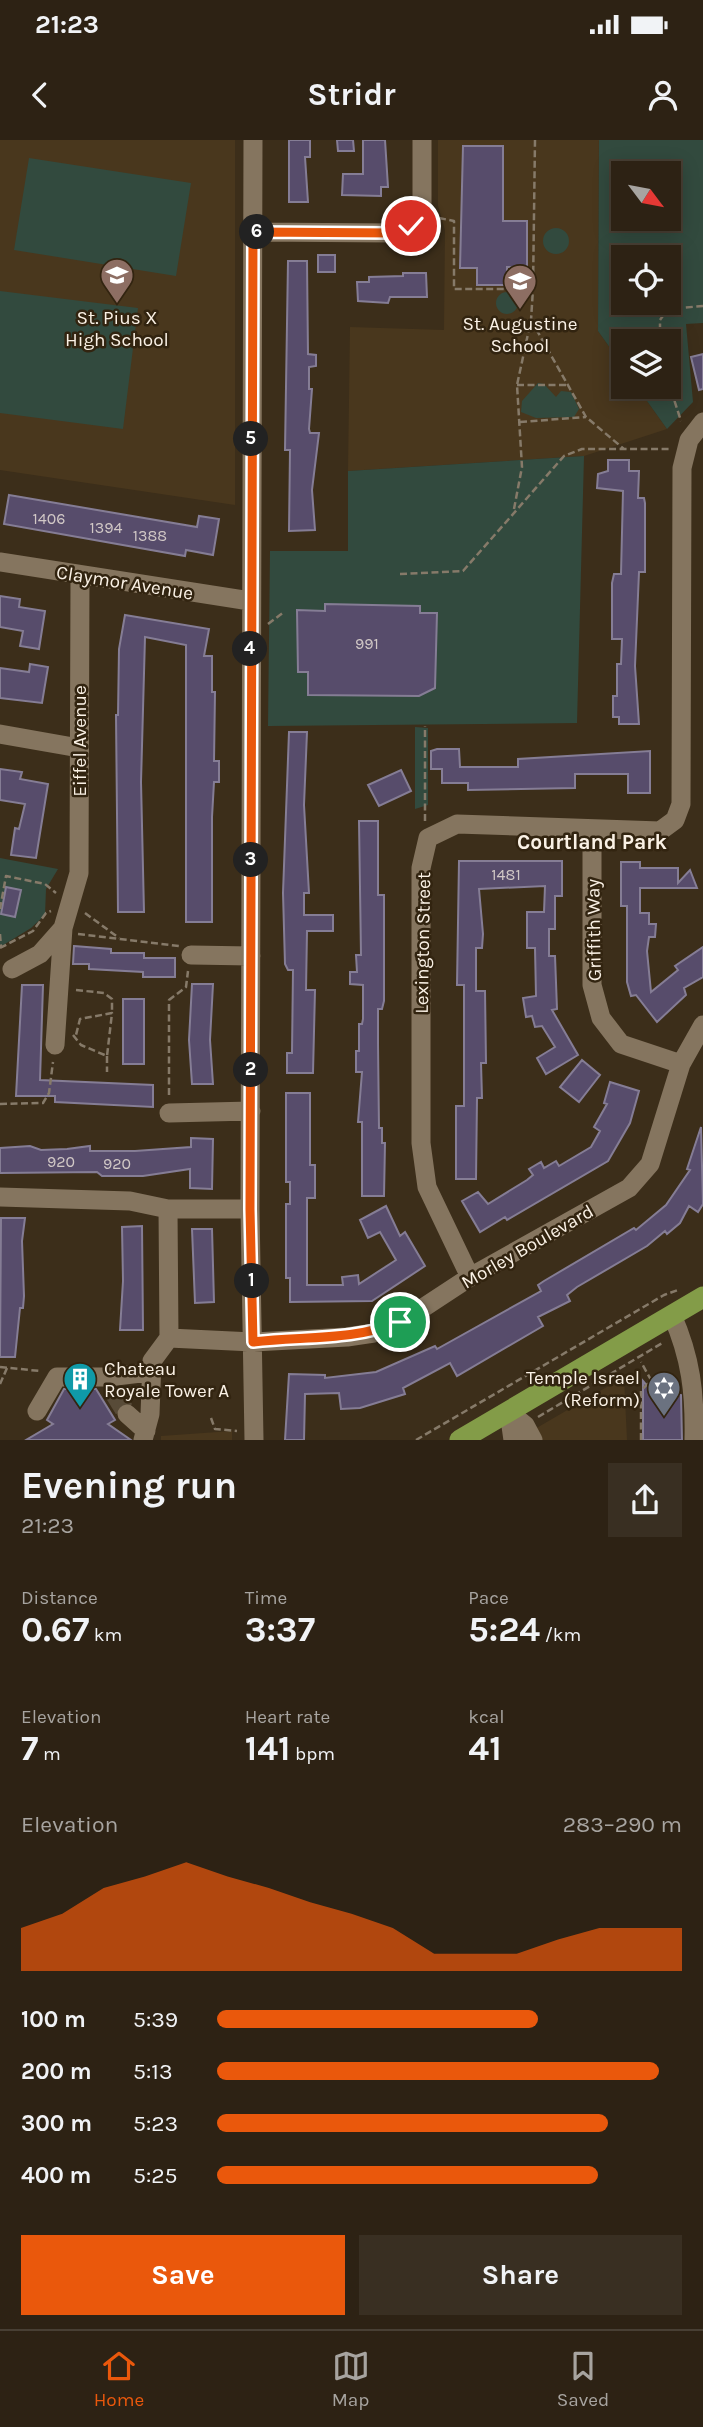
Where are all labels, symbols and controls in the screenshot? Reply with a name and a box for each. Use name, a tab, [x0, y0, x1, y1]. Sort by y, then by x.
text: 21:23	[35, 9, 99, 40]
icon: back	[21, 76, 59, 114]
text: Stridr	[307, 76, 396, 113]
icon: person	[644, 76, 682, 114]
north arrow	[611, 161, 681, 231]
map controls	[611, 161, 681, 399]
pin	[381, 196, 441, 256]
icon: check	[392, 207, 430, 245]
pin: 6	[240, 214, 274, 250]
text: 6	[251, 220, 262, 242]
button: locate	[611, 245, 681, 315]
school or university icon: St. Pius X High School	[98, 256, 136, 305]
school or university icon: St. Augustine School	[501, 262, 539, 311]
place label: St. Pius X High School	[65, 307, 169, 351]
place label: St. Augustine School	[462, 313, 578, 357]
button: layers	[611, 329, 681, 399]
pin: 5	[233, 422, 268, 456]
text: 5	[245, 427, 256, 449]
house number: 1406	[33, 509, 65, 528]
house number: 1394	[90, 518, 123, 537]
house number: 1388	[133, 526, 167, 545]
street label: Claymor Avenue	[55, 561, 195, 605]
pin: 4	[232, 631, 268, 666]
house number: 991	[355, 634, 379, 653]
text: 4	[244, 637, 255, 659]
street label: Eiffel Avenue	[69, 685, 91, 797]
district label: Courtland Park	[517, 830, 668, 854]
pin: 3	[233, 842, 268, 878]
text: 3	[245, 848, 256, 870]
house number: 1481	[491, 865, 521, 884]
street label: Lexington Street	[411, 872, 435, 1014]
street label: Griffith Way	[582, 879, 606, 981]
pin: 2	[233, 1052, 268, 1088]
text: 2	[245, 1058, 256, 1080]
house number: 920	[47, 1152, 75, 1171]
house number: 920	[103, 1154, 131, 1173]
street label: Morley Boulevard	[458, 1200, 597, 1294]
pin: 1	[234, 1264, 270, 1298]
text: 1	[248, 1269, 255, 1291]
pin	[370, 1292, 430, 1352]
icon: arrive	[381, 1303, 419, 1341]
place label: Chateau Royale Tower A	[104, 1358, 229, 1402]
building icon: Chateau Royale Tower A	[61, 1360, 99, 1409]
place label: Temple Israel (Reform)	[526, 1367, 640, 1411]
synagogue icon: Temple Israel (Reform)	[645, 1369, 683, 1418]
text: Evening run	[21, 1463, 237, 1508]
button: share	[608, 1463, 682, 1537]
text: 21:23	[21, 1512, 74, 1539]
text: Distance	[21, 1587, 98, 1609]
text: Time	[245, 1587, 287, 1609]
text: Pace	[468, 1587, 509, 1609]
text: 0.67	[21, 1609, 89, 1650]
text: 3:37	[245, 1609, 315, 1650]
text: 5:24	[468, 1609, 540, 1650]
text: km	[89, 1624, 122, 1646]
text: /km	[540, 1624, 581, 1646]
text: Elevation	[21, 1706, 101, 1728]
text: Heart rate	[245, 1706, 330, 1728]
text: kcal	[468, 1706, 505, 1728]
text: 7	[21, 1728, 38, 1769]
text: 141	[245, 1728, 290, 1769]
text: 41	[468, 1728, 502, 1769]
text: m	[38, 1743, 61, 1765]
text: bpm	[290, 1743, 335, 1765]
text: Elevation	[21, 1811, 118, 1838]
text: 283–290 m	[563, 1811, 682, 1838]
text: 100 m	[21, 2006, 86, 2033]
text: 5:39	[133, 2006, 178, 2033]
text: 200 m	[21, 2058, 92, 2085]
text: 5:13	[133, 2058, 172, 2085]
text: 300 m	[21, 2110, 92, 2137]
text: 5:23	[133, 2110, 178, 2137]
text: 400 m	[21, 2162, 91, 2189]
text: 5:25	[133, 2162, 178, 2189]
button: Save	[21, 2235, 345, 2315]
button: Share	[359, 2235, 682, 2315]
tab: Home	[94, 2347, 144, 2411]
tab: Map	[332, 2347, 370, 2411]
tab: Saved	[557, 2347, 609, 2411]

